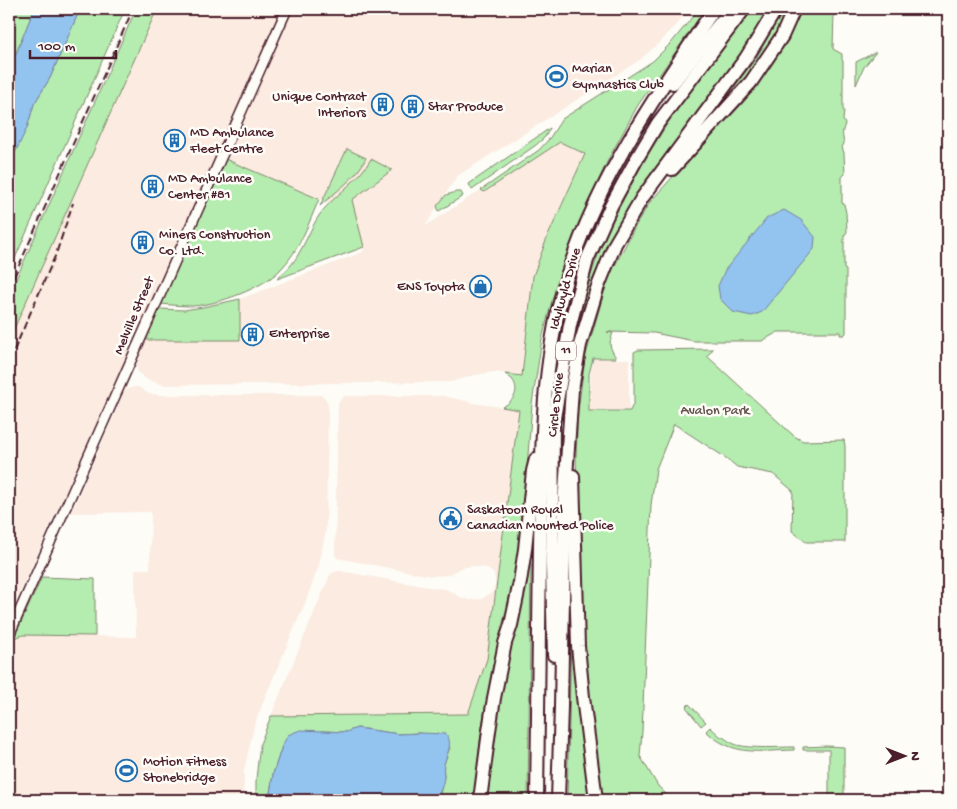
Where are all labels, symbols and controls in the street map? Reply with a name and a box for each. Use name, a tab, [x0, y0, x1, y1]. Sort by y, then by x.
scale bar	[30, 28, 116, 60]
text: 100 m	[37, 38, 76, 56]
place label: Marian Gymnastics Club	[572, 61, 664, 94]
sports icon: Marian Gymnastics Club	[544, 65, 568, 89]
place label: Unique Contract Interiors	[272, 89, 367, 122]
building icon: Unique Contract Interiors	[370, 93, 394, 117]
building icon: Star Produce	[400, 95, 424, 119]
place label: Star Produce	[428, 99, 504, 116]
place label: MD Ambulance Fleet Centre	[189, 125, 275, 158]
building icon: MD Ambulance Fleet Centre	[162, 129, 186, 153]
place label: MD Ambulance Center #81	[168, 171, 253, 204]
building icon: MD Ambulance Center #81	[140, 175, 164, 199]
place label: Miners Construction Co. Ltd.	[159, 227, 271, 260]
building icon: Miners Construction Co. Ltd.	[131, 231, 155, 255]
street label: Idylwyld Drive	[546, 245, 586, 332]
street label: Melville Street	[111, 273, 160, 358]
shop icon: ENS Toyota	[469, 275, 493, 299]
place label: ENS Toyota	[397, 279, 466, 296]
building icon: Enterprise	[241, 322, 265, 346]
place label: Enterprise	[269, 326, 330, 343]
road number: 11	[556, 342, 576, 361]
street label: Circle Drive	[545, 371, 569, 438]
park label: Avalon Park	[680, 403, 751, 420]
place label: Saskatoon Royal Canadian Mounted Police	[467, 502, 614, 535]
public building icon: Saskatoon Royal Canadian Mounted Police	[439, 506, 463, 530]
north arrow	[880, 732, 930, 782]
text: N	[906, 751, 923, 761]
place label: Motion Fitness Stonebridge	[143, 754, 227, 787]
sports icon: Motion Fitness Stonebridge	[115, 758, 139, 782]

